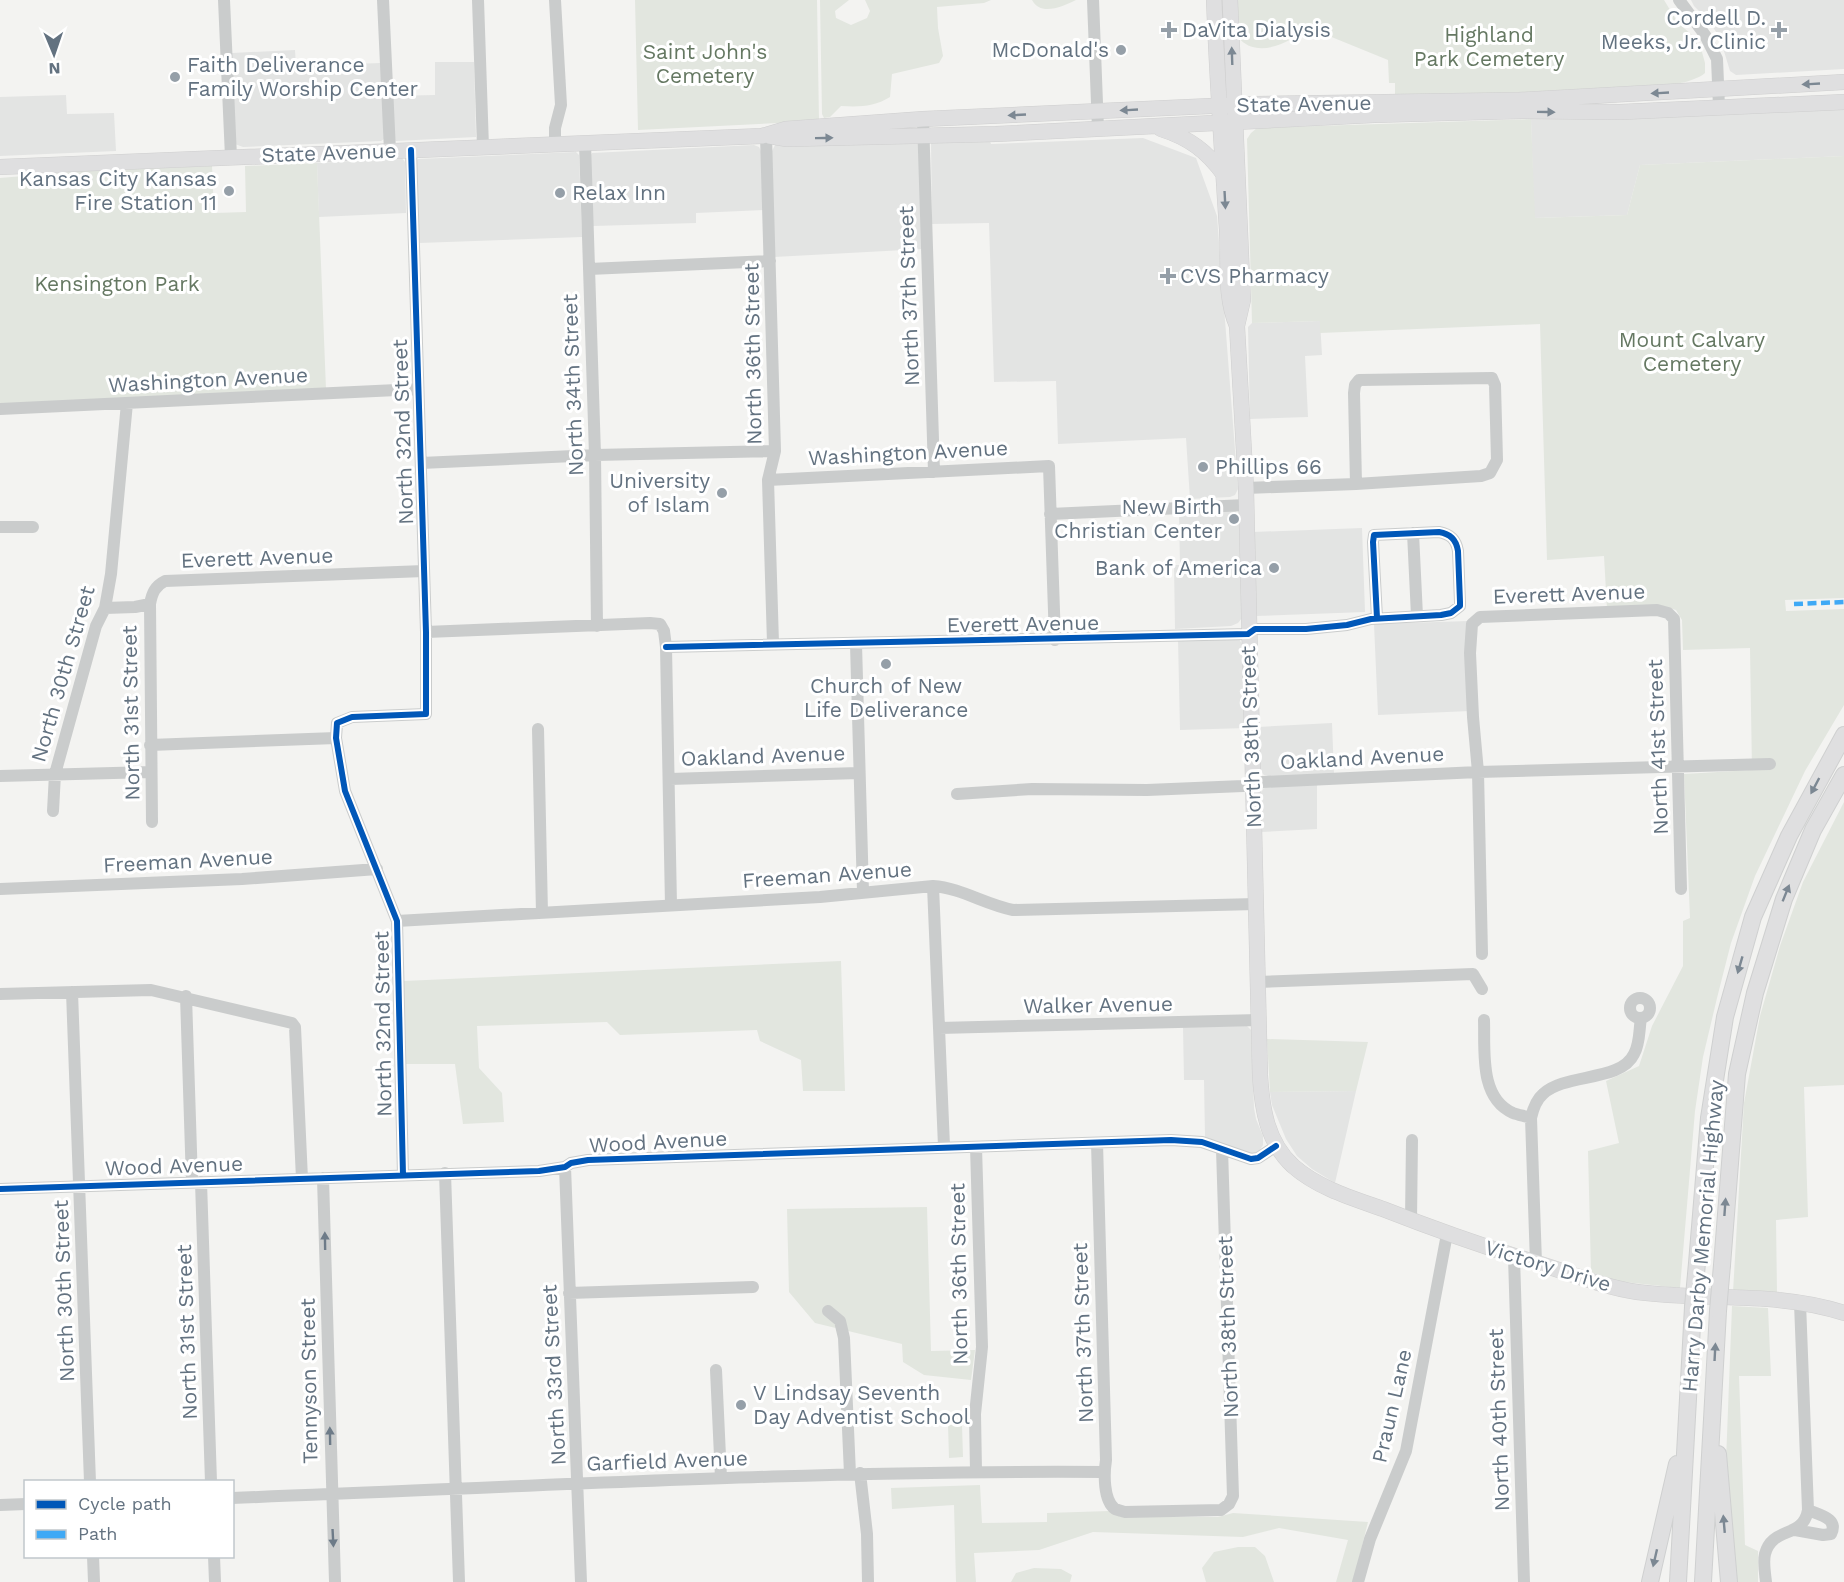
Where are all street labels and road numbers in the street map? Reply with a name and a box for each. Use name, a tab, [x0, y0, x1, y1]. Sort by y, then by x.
street label: State Avenue	[1236, 90, 1372, 117]
street label: State Avenue	[261, 138, 397, 167]
street label: North 37th Street	[893, 205, 924, 386]
street label: North 36th Street	[738, 263, 767, 445]
street label: North 34th Street	[557, 293, 588, 476]
street label: North 32nd Street	[387, 339, 418, 525]
street label: Washington Avenue	[107, 362, 309, 397]
street label: Washington Avenue	[807, 435, 1009, 470]
street label: Everett Avenue	[180, 542, 334, 573]
street label: Everett Avenue	[1492, 578, 1646, 609]
street label: North 30th Street	[25, 583, 100, 765]
street label: Everett Avenue	[946, 610, 1100, 637]
street label: North 31st Street	[116, 625, 145, 801]
street label: North 38th Street	[1235, 645, 1266, 828]
street label: North 41st Street	[1642, 659, 1673, 835]
street label: Oakland Avenue	[680, 740, 846, 771]
street label: Oakland Avenue	[1279, 741, 1445, 774]
street label: Freeman Avenue	[102, 844, 273, 877]
street label: Freeman Avenue	[741, 856, 913, 893]
street label: North 32nd Street	[368, 931, 397, 1117]
street label: Walker Avenue	[1023, 991, 1173, 1018]
street label: Harry Darby Memorial Highway	[1676, 1079, 1729, 1393]
street label: Wood Avenue	[588, 1125, 728, 1158]
street label: Wood Avenue	[104, 1151, 244, 1180]
street label: North 36th Street	[944, 1183, 973, 1365]
street label: North 30th Street	[48, 1199, 79, 1383]
street label: Victory Drive	[1482, 1234, 1614, 1297]
street label: North 38th Street	[1212, 1235, 1243, 1418]
street label: North 37th Street	[1067, 1242, 1098, 1423]
street label: North 31st Street	[171, 1244, 202, 1420]
street label: North 33rd Street	[536, 1284, 571, 1466]
street label: Tennyson Street	[295, 1298, 322, 1464]
street label: North 40th Street	[1483, 1328, 1514, 1512]
street label: Praun Lane	[1366, 1347, 1417, 1465]
street label: Garfield Avenue	[586, 1445, 748, 1476]

